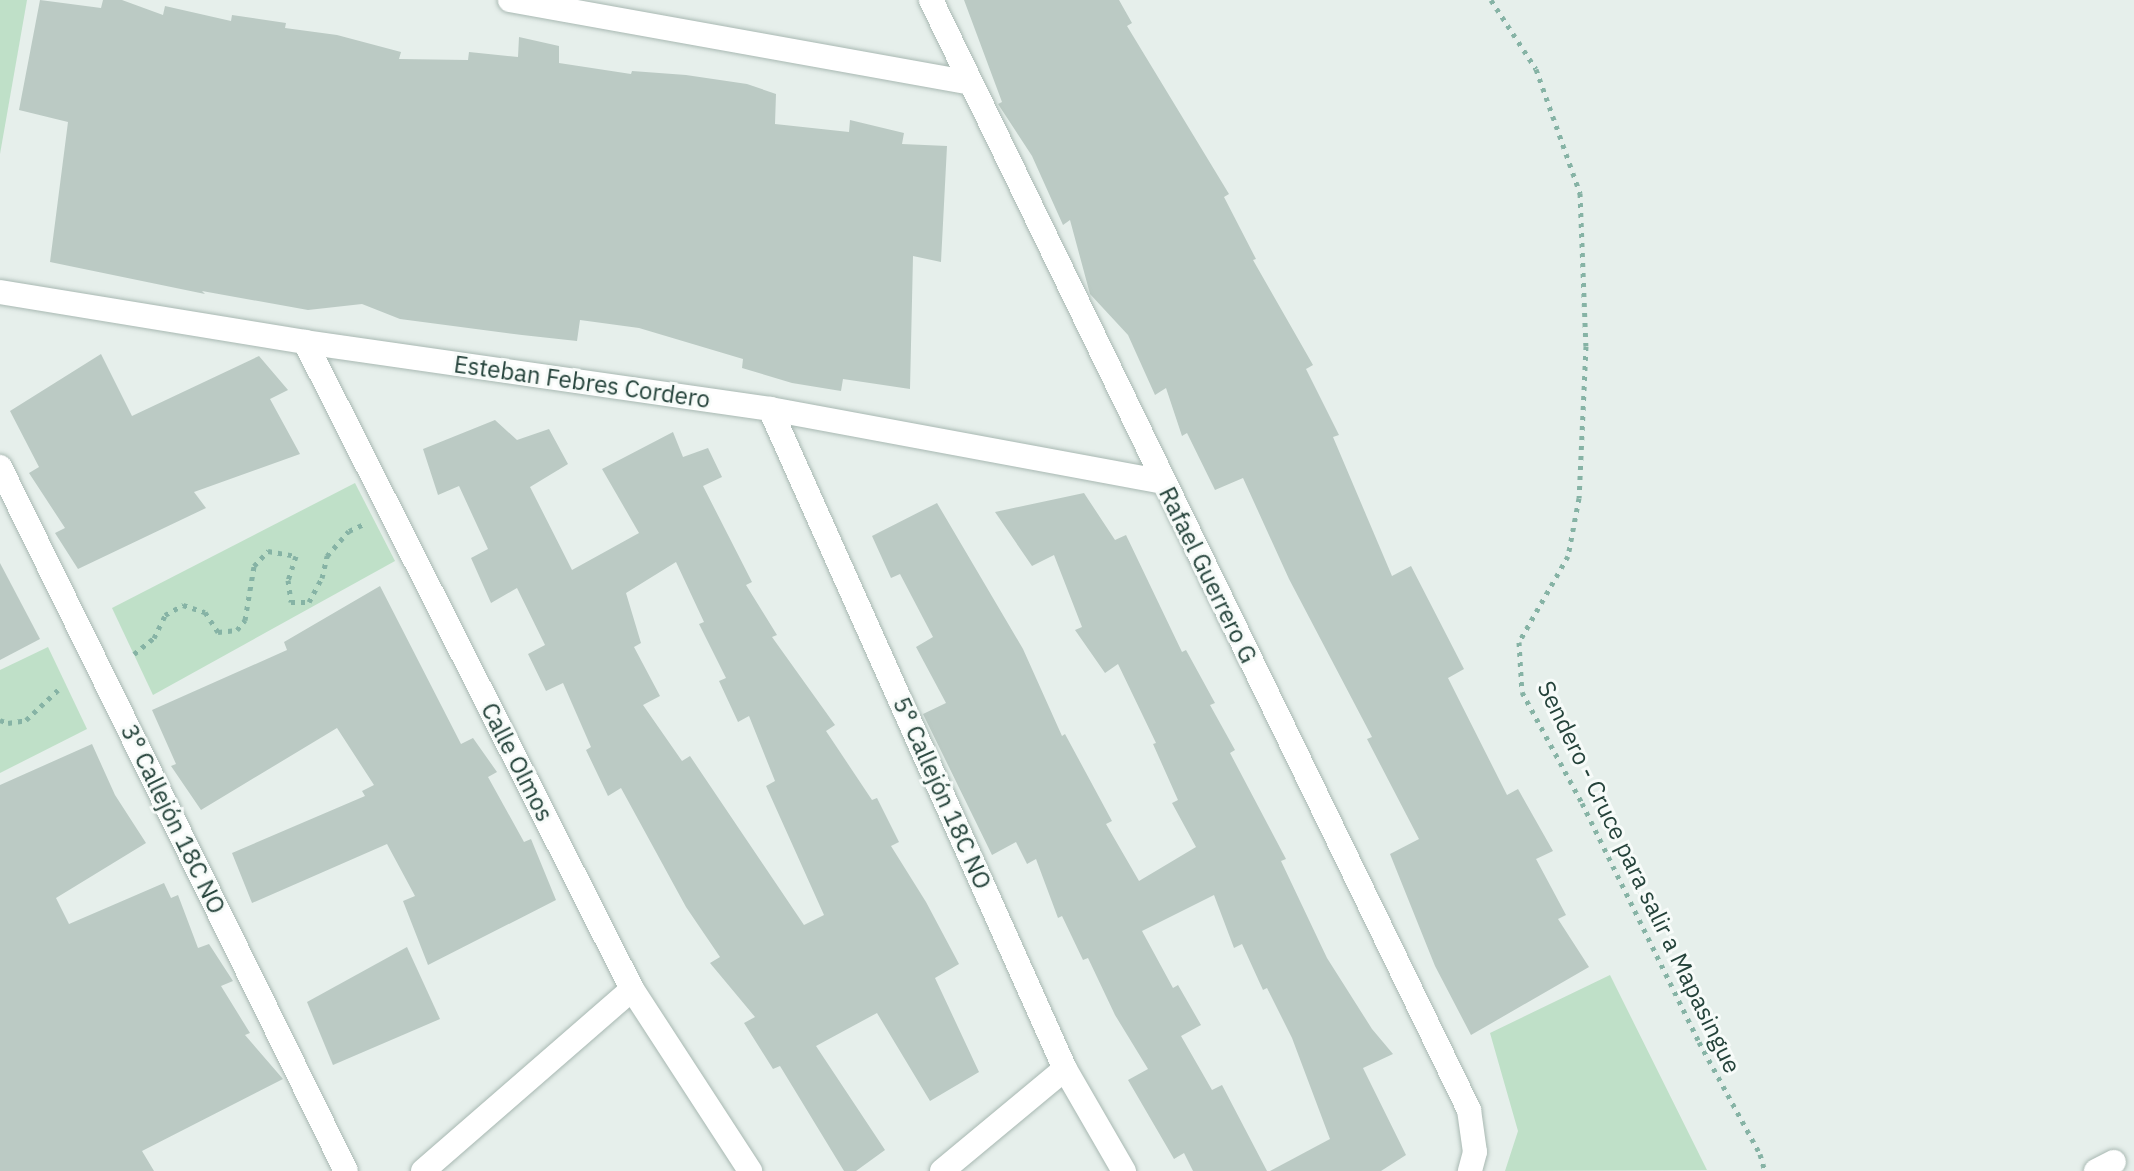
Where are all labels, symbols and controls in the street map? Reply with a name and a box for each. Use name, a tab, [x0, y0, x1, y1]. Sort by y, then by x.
street label: Esteban Febres Cordero	[452, 350, 712, 414]
street label: Rafael Guerrero G	[1153, 482, 1263, 668]
street label: Sendero - Cruce para salir a Mapasingue	[1531, 676, 1747, 1078]
street label: 5° Callejón 18C NO	[887, 693, 997, 893]
street label: Calle Olmos	[475, 698, 559, 826]
street label: 3° Callejón 18C NO	[115, 720, 231, 918]

